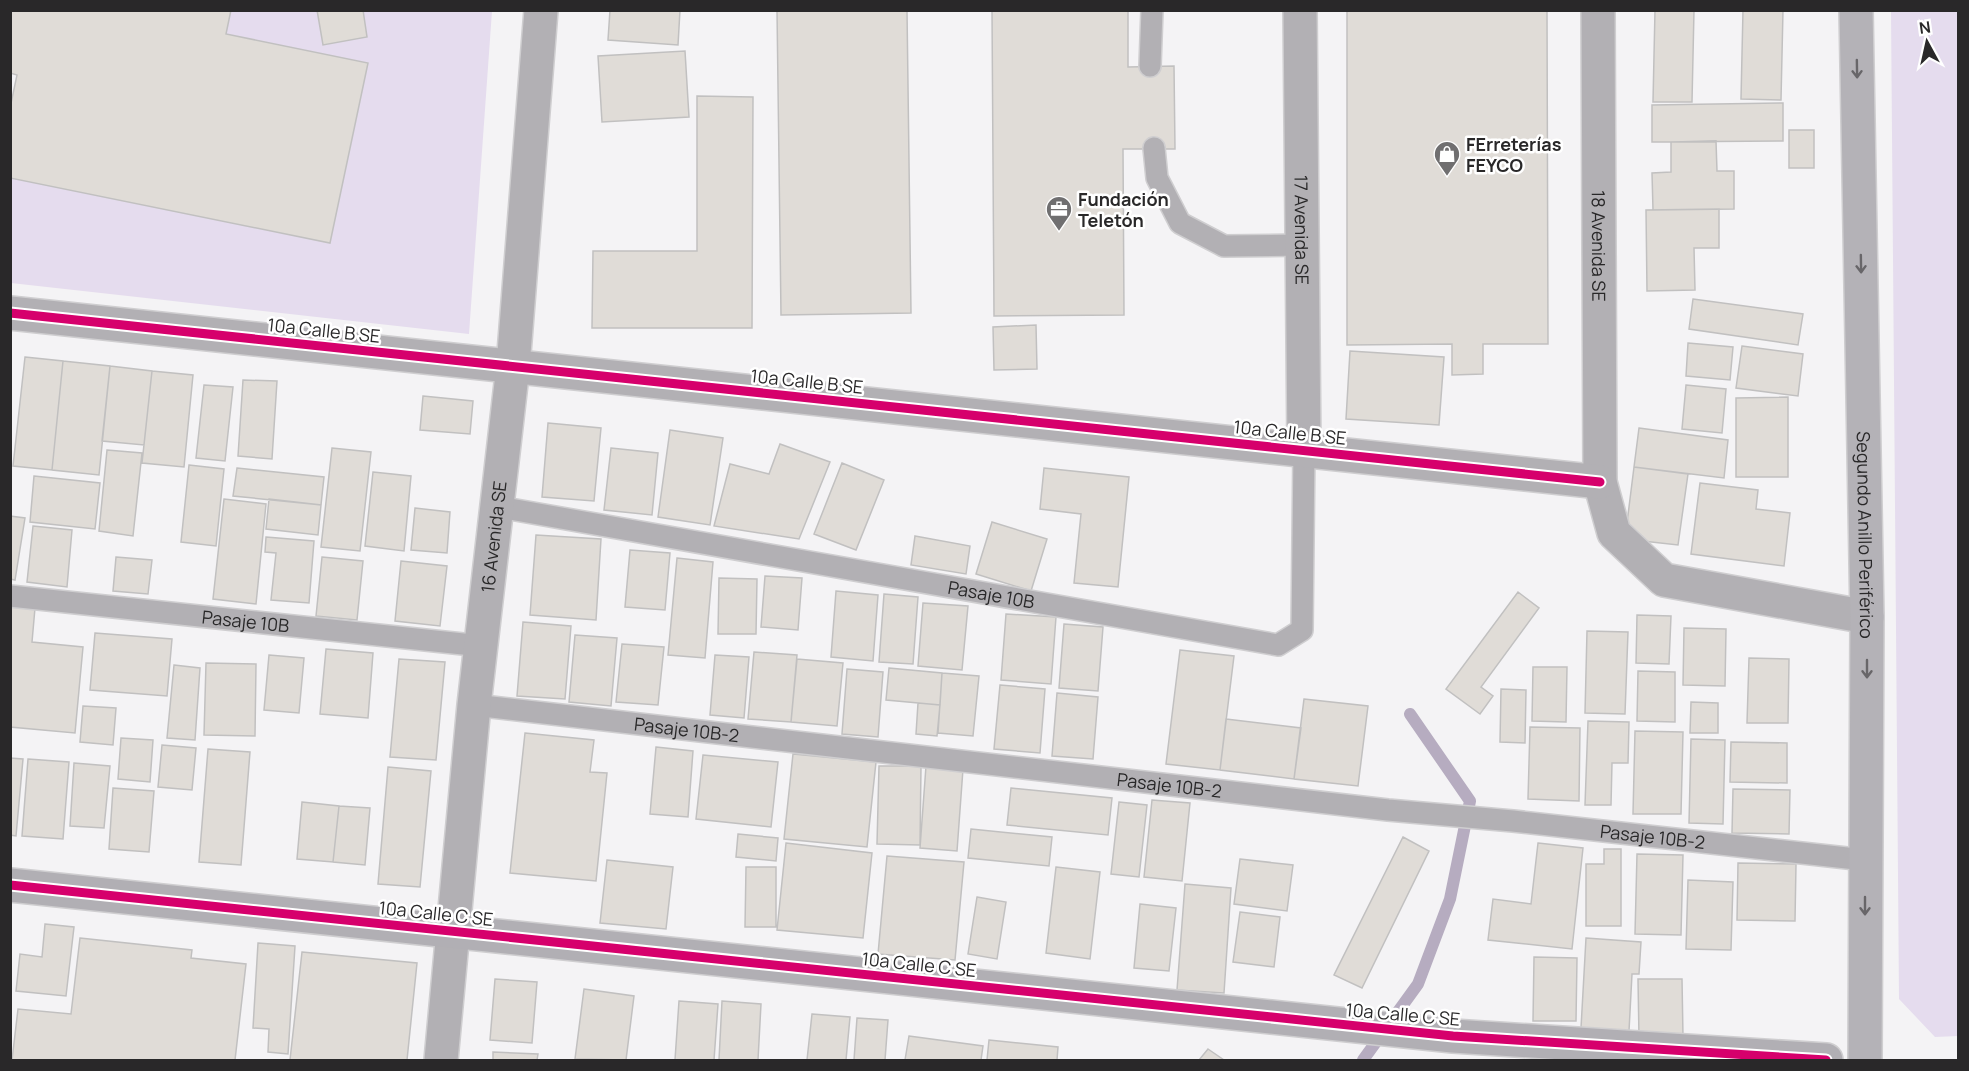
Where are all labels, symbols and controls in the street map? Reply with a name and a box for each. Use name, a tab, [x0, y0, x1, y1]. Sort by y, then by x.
north arrow	[1897, 12, 1957, 72]
text: N	[1918, 15, 1932, 39]
one-way arrow	[1851, 58, 1863, 78]
place label: FErreterías FEYCO	[1466, 132, 1562, 177]
shop icon: FErreterías FEYCO	[1432, 139, 1462, 177]
street label: 17 Avenida SE	[1290, 175, 1314, 285]
place label: Fundación Teletón	[1078, 187, 1169, 232]
street label: 18 Avenida SE	[1587, 190, 1611, 302]
office icon: Fundación Teletón	[1044, 194, 1074, 232]
one-way arrow	[1855, 253, 1867, 273]
street label: 10a Calle B SE	[267, 312, 381, 348]
street label: 10a Calle B SE	[750, 363, 864, 399]
street label: 10a Calle B SE	[1233, 414, 1347, 450]
street label: Segundo Anillo Periférico	[1852, 431, 1879, 639]
street label: 16 Avenida SE	[475, 480, 512, 594]
street label: Pasaje 10B	[946, 575, 1037, 614]
street label: Pasaje 10B	[201, 604, 291, 638]
one-way arrow	[1861, 658, 1873, 678]
street label: Pasaje 10B-2	[633, 711, 740, 747]
street label: Pasaje 10B-2	[1116, 767, 1223, 803]
street label: Pasaje 10B-2	[1599, 819, 1706, 854]
street label: 10a Calle C SE	[378, 895, 494, 931]
one-way arrow	[1859, 895, 1871, 915]
street label: 10a Calle C SE	[861, 946, 977, 982]
street label: 10a Calle C SE	[1345, 997, 1461, 1031]

